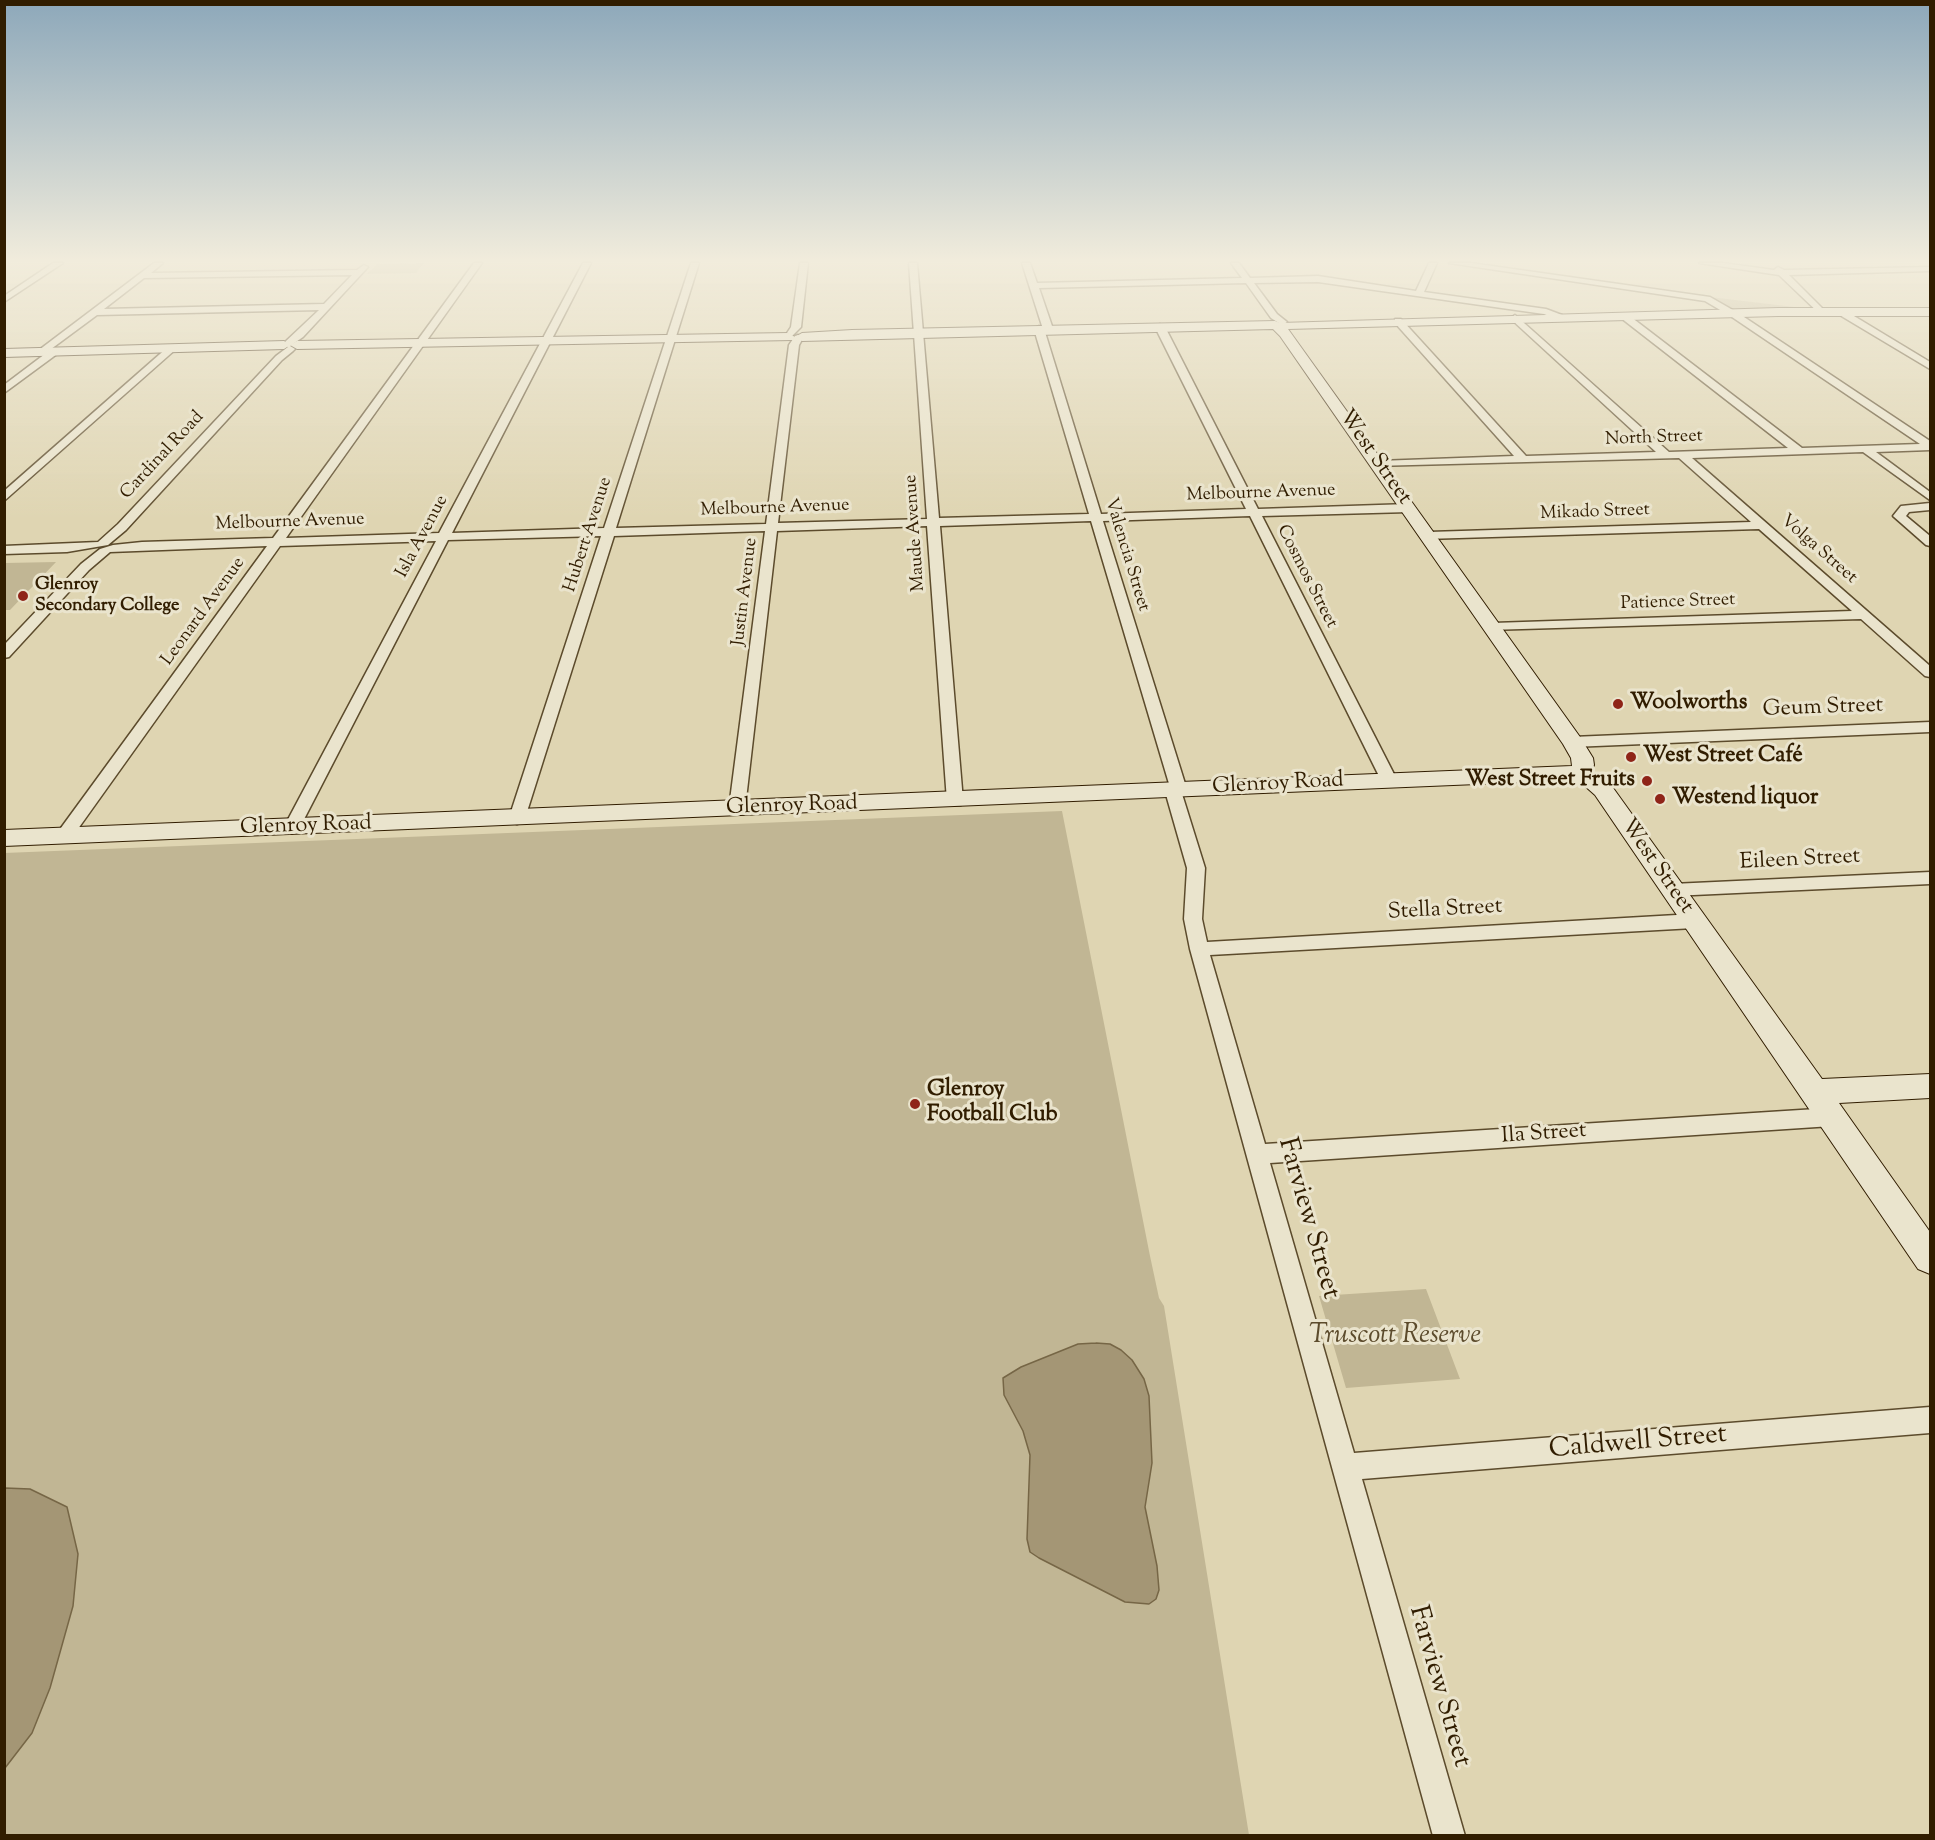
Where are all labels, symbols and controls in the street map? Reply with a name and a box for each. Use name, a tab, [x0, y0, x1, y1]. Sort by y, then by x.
street label: West Street	[1332, 405, 1416, 511]
street label: Cardinal Road	[117, 407, 209, 505]
street label: North Street	[1605, 427, 1703, 451]
street label: Maude Avenue	[901, 474, 931, 592]
street label: Hubert Avenue	[560, 475, 618, 595]
street label: Melbourne Avenue	[1186, 481, 1336, 507]
street label: Isla Avenue	[392, 492, 454, 582]
street label: Melbourne Avenue	[700, 496, 850, 522]
street label: Valencia Street	[1099, 496, 1153, 614]
street label: Mikado Street	[1540, 500, 1650, 526]
street label: Melbourne Avenue	[215, 510, 365, 536]
street label: Volga Street	[1775, 511, 1861, 589]
street label: Cosmos Street	[1271, 522, 1341, 632]
street label: Justin Avenue	[729, 537, 763, 647]
street label: Leonard Avenue	[157, 554, 251, 670]
place label: Glenroy Secondary College	[35, 575, 179, 618]
marker: Glenroy Secondary College	[16, 589, 30, 603]
street label: Patience Street	[1620, 590, 1736, 616]
place label: Woolworths	[1630, 691, 1747, 717]
street label: Geum Street	[1762, 694, 1884, 724]
marker: Woolworths	[1611, 697, 1625, 711]
place label: West Street Café	[1643, 744, 1803, 770]
marker: West Street Café	[1624, 750, 1638, 764]
street label: Glenroy Road	[1212, 768, 1344, 802]
place label: West Street Fruits	[1465, 768, 1635, 794]
marker: West Street Fruits	[1640, 774, 1654, 788]
place label: Westend liquor	[1672, 786, 1818, 812]
street label: Glenroy Road	[726, 792, 858, 822]
marker: Westend liquor	[1653, 792, 1667, 806]
street label: Glenroy Road	[240, 812, 372, 842]
street label: West Street	[1614, 814, 1698, 920]
street label: Eileen Street	[1739, 845, 1861, 877]
street label: Stella Street	[1387, 895, 1503, 927]
place label: Glenroy Football Club	[927, 1078, 1057, 1130]
marker: Glenroy Football Club	[908, 1097, 922, 1111]
street label: Ila Street	[1501, 1119, 1587, 1151]
street label: Farview Street	[1269, 1135, 1345, 1303]
park label: Truscott Reserve	[1309, 1321, 1481, 1353]
street label: Caldwell Street	[1548, 1420, 1728, 1468]
street label: Farview Street	[1400, 1603, 1476, 1771]

